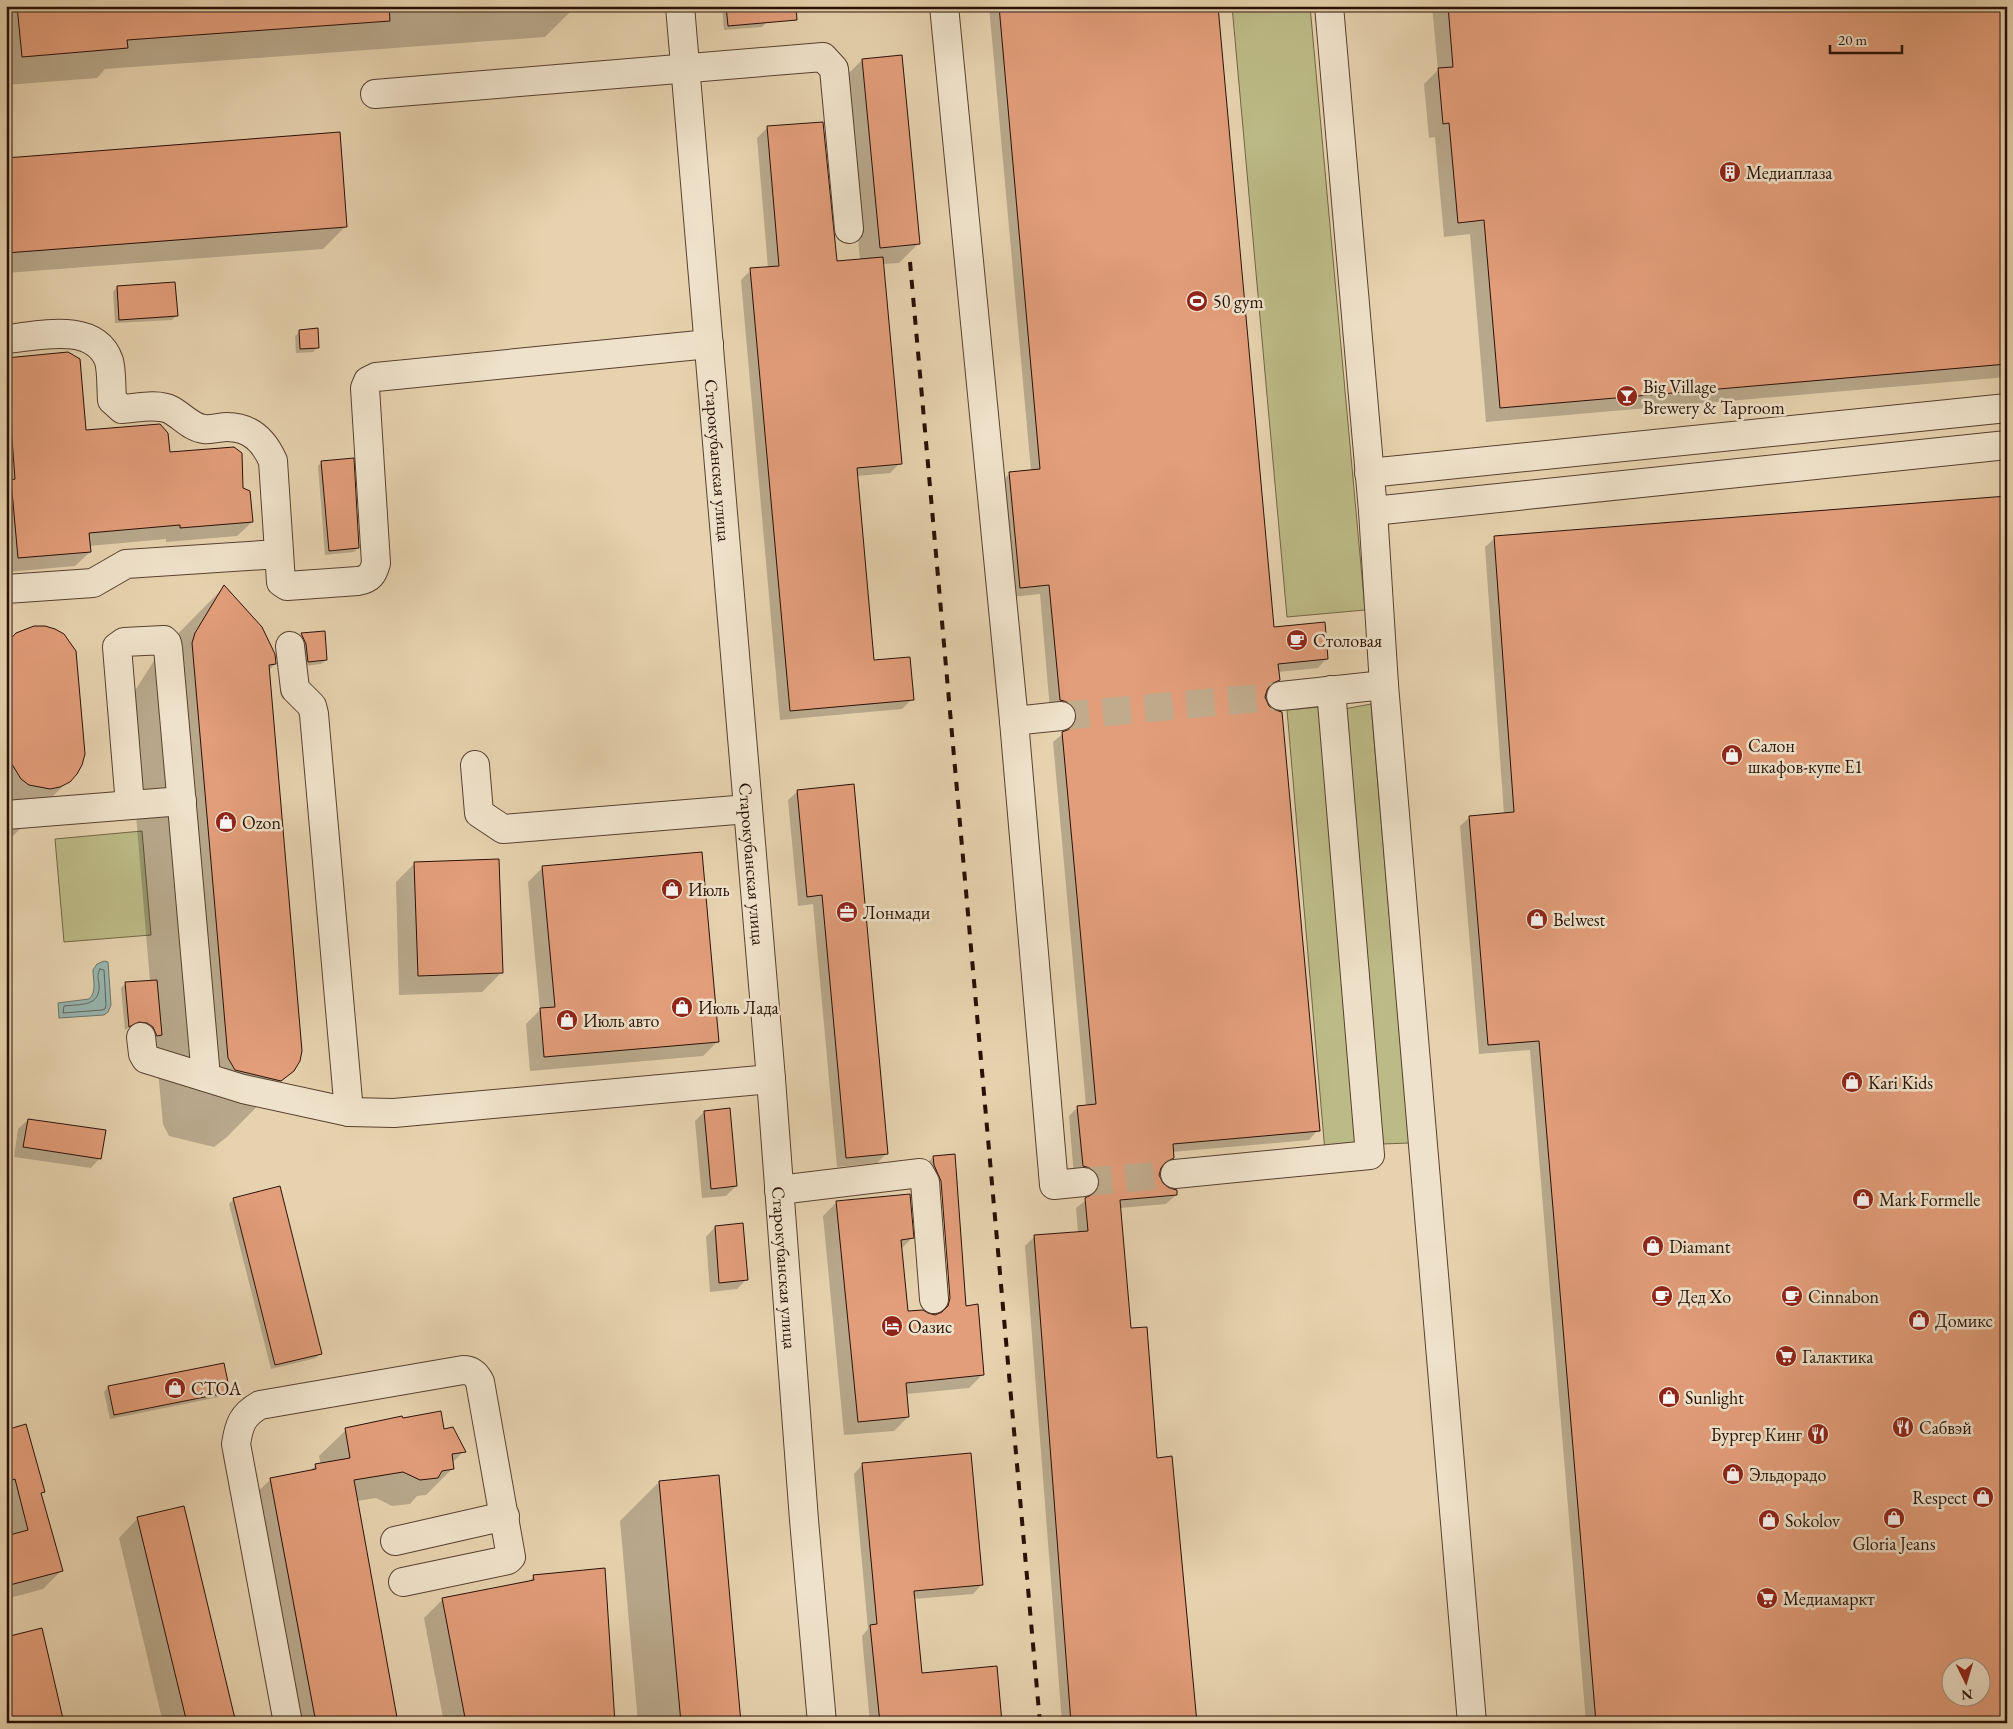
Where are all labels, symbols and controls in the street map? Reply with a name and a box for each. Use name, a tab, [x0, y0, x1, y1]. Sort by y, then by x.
scale bar	[1830, 22, 1903, 54]
text: 20 m	[1838, 30, 1867, 49]
building icon: Медиаплаза	[1718, 160, 1742, 184]
place label: Медиаплаза	[1746, 161, 1833, 184]
sports icon: 50 gym	[1185, 289, 1209, 313]
place label: 50 gym	[1213, 290, 1264, 313]
place label: Big Village Brewery & Taproom	[1643, 375, 1785, 419]
street label: Старокубанская улица	[700, 378, 737, 543]
bar icon: Big Village Brewery & Taproom	[1615, 384, 1639, 408]
cafe icon: Столовая	[1285, 628, 1309, 652]
place label: Столовая	[1313, 629, 1382, 652]
place label: Салон шкафов-купе Е1	[1748, 734, 1863, 778]
shop icon: Салон шкафов-купе Е1	[1720, 743, 1744, 767]
street label: Старокубанская улица	[734, 782, 771, 947]
shop icon: Ozon	[214, 810, 238, 834]
place label: Ozon	[242, 811, 281, 834]
shop icon: Июль	[660, 877, 684, 901]
place label: Июль	[688, 878, 730, 901]
office icon: Лонмади	[835, 900, 859, 924]
place label: Лонмади	[863, 901, 931, 924]
shop icon: Belwest	[1525, 907, 1549, 931]
place label: Belwest	[1553, 908, 1606, 931]
shop icon: Июль Лада	[670, 995, 694, 1019]
place label: Июль Лада	[698, 996, 780, 1019]
shop icon: Июль авто	[555, 1008, 579, 1032]
place label: Июль авто	[583, 1009, 660, 1032]
shop icon: Kari Kids	[1840, 1070, 1864, 1094]
place label: Kari Kids	[1868, 1071, 1933, 1094]
street label: Старокубанская улица	[768, 1185, 803, 1351]
shop icon: Mark Formelle	[1851, 1187, 1875, 1211]
place label: Mark Formelle	[1879, 1188, 1980, 1211]
shop icon: Diamant	[1641, 1234, 1665, 1258]
place label: Diamant	[1669, 1235, 1731, 1258]
cafe icon: Дед Хо	[1650, 1284, 1674, 1308]
cafe icon: Cinnabon	[1780, 1284, 1804, 1308]
place label: Дед Хо	[1678, 1285, 1731, 1308]
place label: Cinnabon	[1808, 1285, 1880, 1308]
shop icon: Домикс	[1907, 1308, 1931, 1332]
place label: Домикс	[1935, 1309, 1993, 1332]
hotel icon: Оазис	[880, 1314, 904, 1338]
place label: Оазис	[908, 1315, 952, 1338]
supermarket icon: Галактика	[1774, 1344, 1798, 1368]
place label: Галактика	[1802, 1345, 1874, 1368]
shop icon: СТОА	[163, 1376, 187, 1400]
place label: СТОА	[191, 1377, 242, 1400]
shop icon: Sunlight	[1657, 1385, 1681, 1409]
place label: Sunlight	[1685, 1386, 1744, 1409]
restaurant icon: Сабвэй	[1891, 1415, 1915, 1439]
place label: Сабвэй	[1919, 1416, 1972, 1439]
restaurant icon: Бургер Кинг	[1806, 1422, 1830, 1446]
place label: Бургер Кинг	[1711, 1423, 1803, 1446]
shop icon: Эльдорадо	[1721, 1462, 1745, 1486]
place label: Эльдорадо	[1749, 1463, 1826, 1486]
shop icon: Respect	[1971, 1485, 1995, 1509]
place label: Respect	[1912, 1486, 1967, 1509]
shop icon: Gloria Jeans	[1882, 1506, 1906, 1530]
shop icon: Sokolov	[1757, 1508, 1781, 1532]
place label: Sokolov	[1785, 1509, 1840, 1532]
place label: Gloria Jeans	[1852, 1532, 1936, 1555]
supermarket icon: Медиамаркт	[1755, 1586, 1779, 1610]
place label: Медиамаркт	[1783, 1587, 1875, 1610]
north arrow	[1940, 1656, 1990, 1706]
text: N	[1960, 1685, 1974, 1704]

